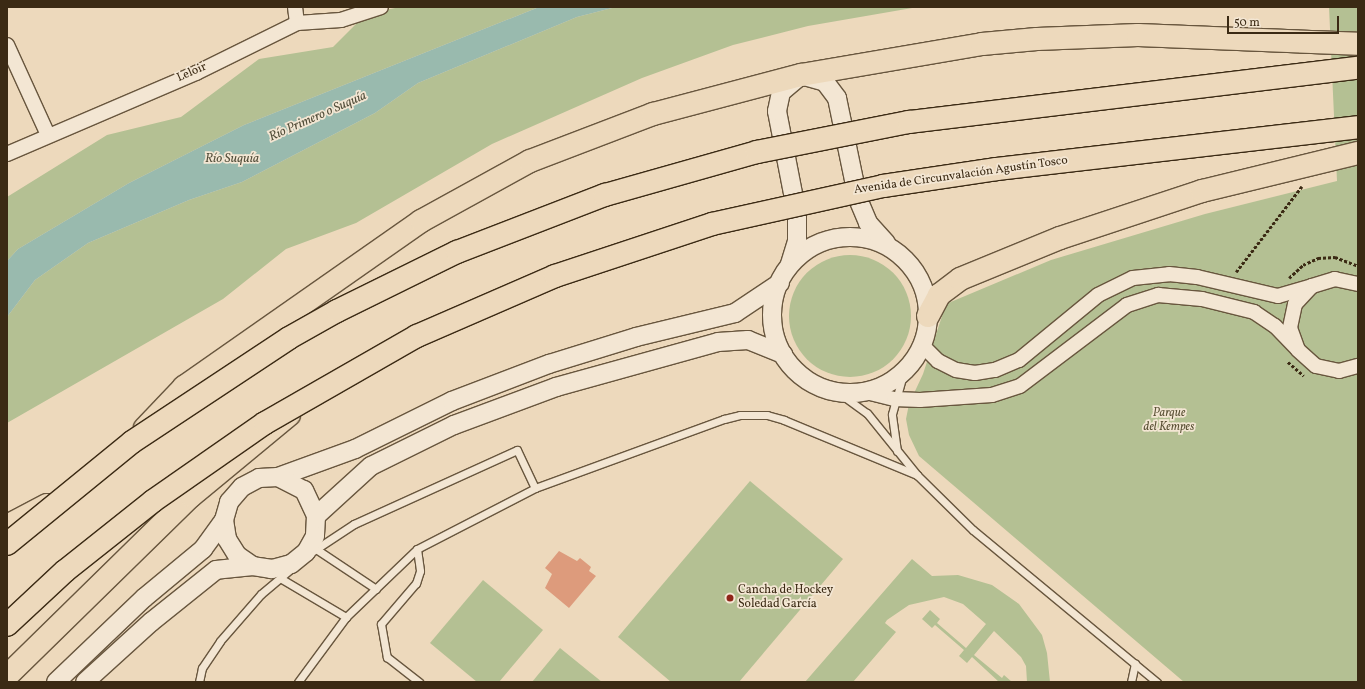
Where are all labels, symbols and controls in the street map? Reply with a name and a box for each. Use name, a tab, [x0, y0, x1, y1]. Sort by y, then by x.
scale bar	[1229, 8, 1341, 34]
text: 50 m	[1234, 15, 1260, 31]
street label: Leloir	[175, 60, 209, 86]
water label: Río Primero o Suquía	[267, 88, 369, 146]
water label: Río Suquía	[205, 151, 259, 167]
street label: Avenida de Circunvalación Agustín Tosco	[853, 154, 1069, 198]
park label: Parque del Kempes	[1144, 407, 1194, 435]
place label: Cancha de Hockey Soledad García	[738, 584, 833, 612]
marker: Cancha de Hockey Soledad García	[725, 593, 735, 603]

